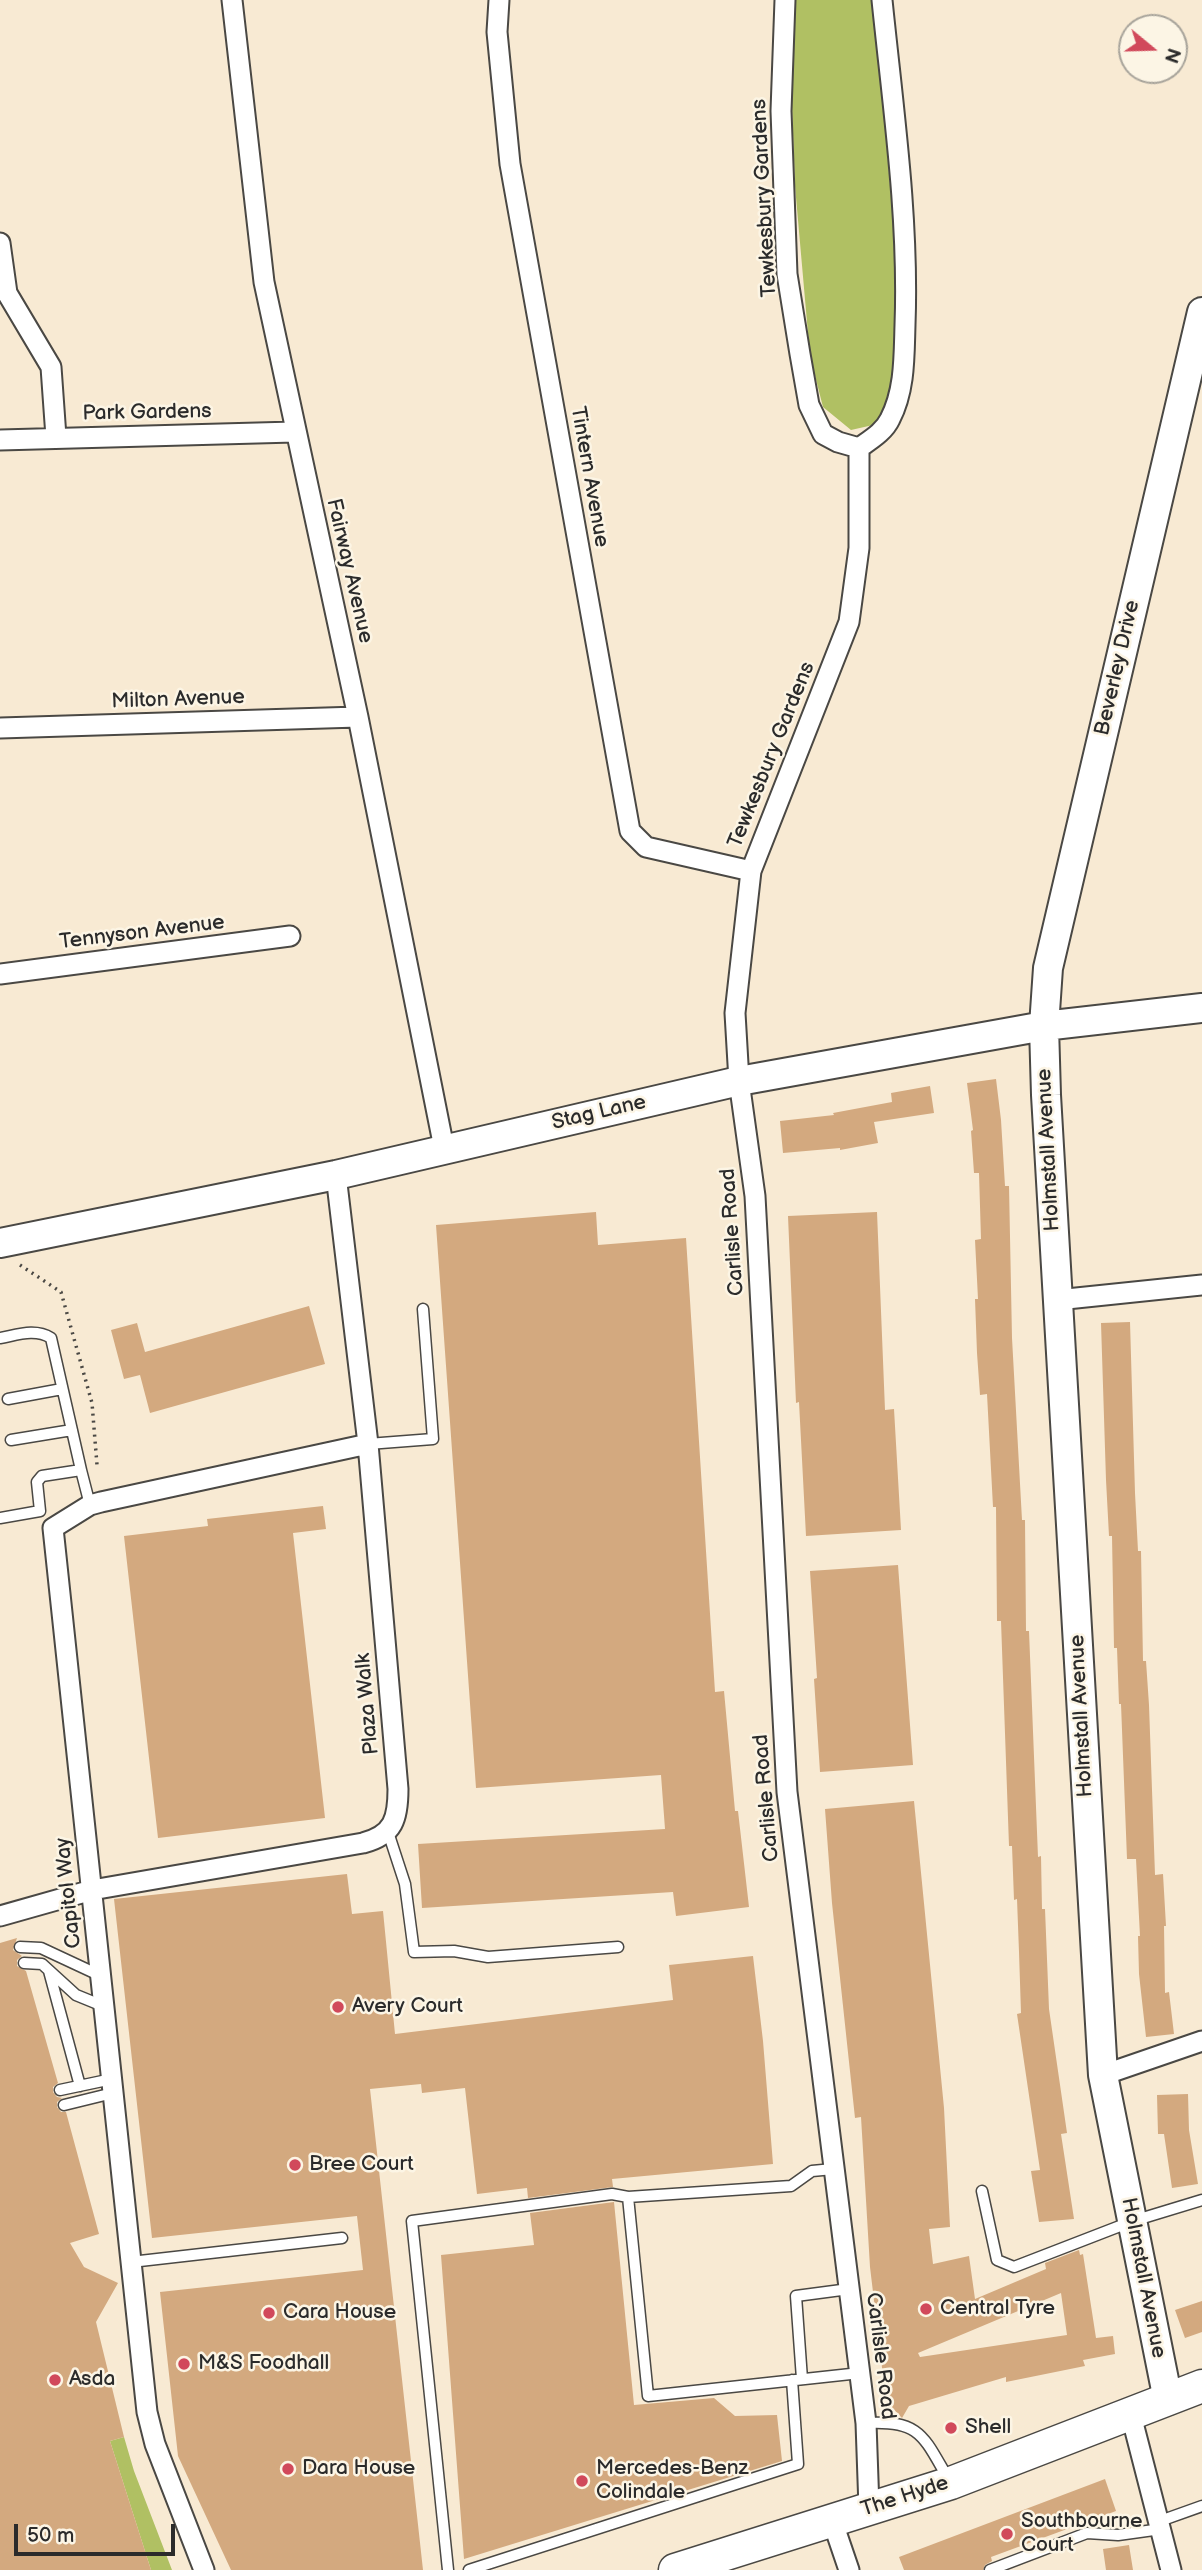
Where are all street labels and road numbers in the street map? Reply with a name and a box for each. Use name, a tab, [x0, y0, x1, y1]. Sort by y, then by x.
street label: Tewkesbury Gardens	[747, 98, 783, 298]
street label: Park Gardens	[82, 399, 212, 427]
street label: Tintern Avenue	[564, 405, 614, 549]
street label: Fairway Avenue	[320, 496, 378, 646]
street label: Beverley Drive	[1090, 598, 1146, 738]
street label: Tewkesbury Gardens	[723, 658, 821, 852]
street label: Milton Avenue	[111, 685, 245, 715]
street label: Tennyson Avenue	[58, 910, 226, 956]
street label: Holmstall Avenue	[1032, 1068, 1066, 1232]
street label: Stag Lane	[549, 1090, 649, 1136]
street label: Carlisle Road	[716, 1167, 750, 1297]
street label: Holmstall Avenue	[1065, 1634, 1099, 1798]
street label: Plaza Walk	[351, 1652, 385, 1756]
street label: Carlisle Road	[749, 1733, 785, 1863]
street label: Capitol Way	[51, 1836, 87, 1950]
street label: Holmstall Avenue	[1115, 2196, 1171, 2360]
street label: Carlisle Road	[860, 2291, 900, 2421]
street label: The Hyde	[858, 2471, 952, 2523]

